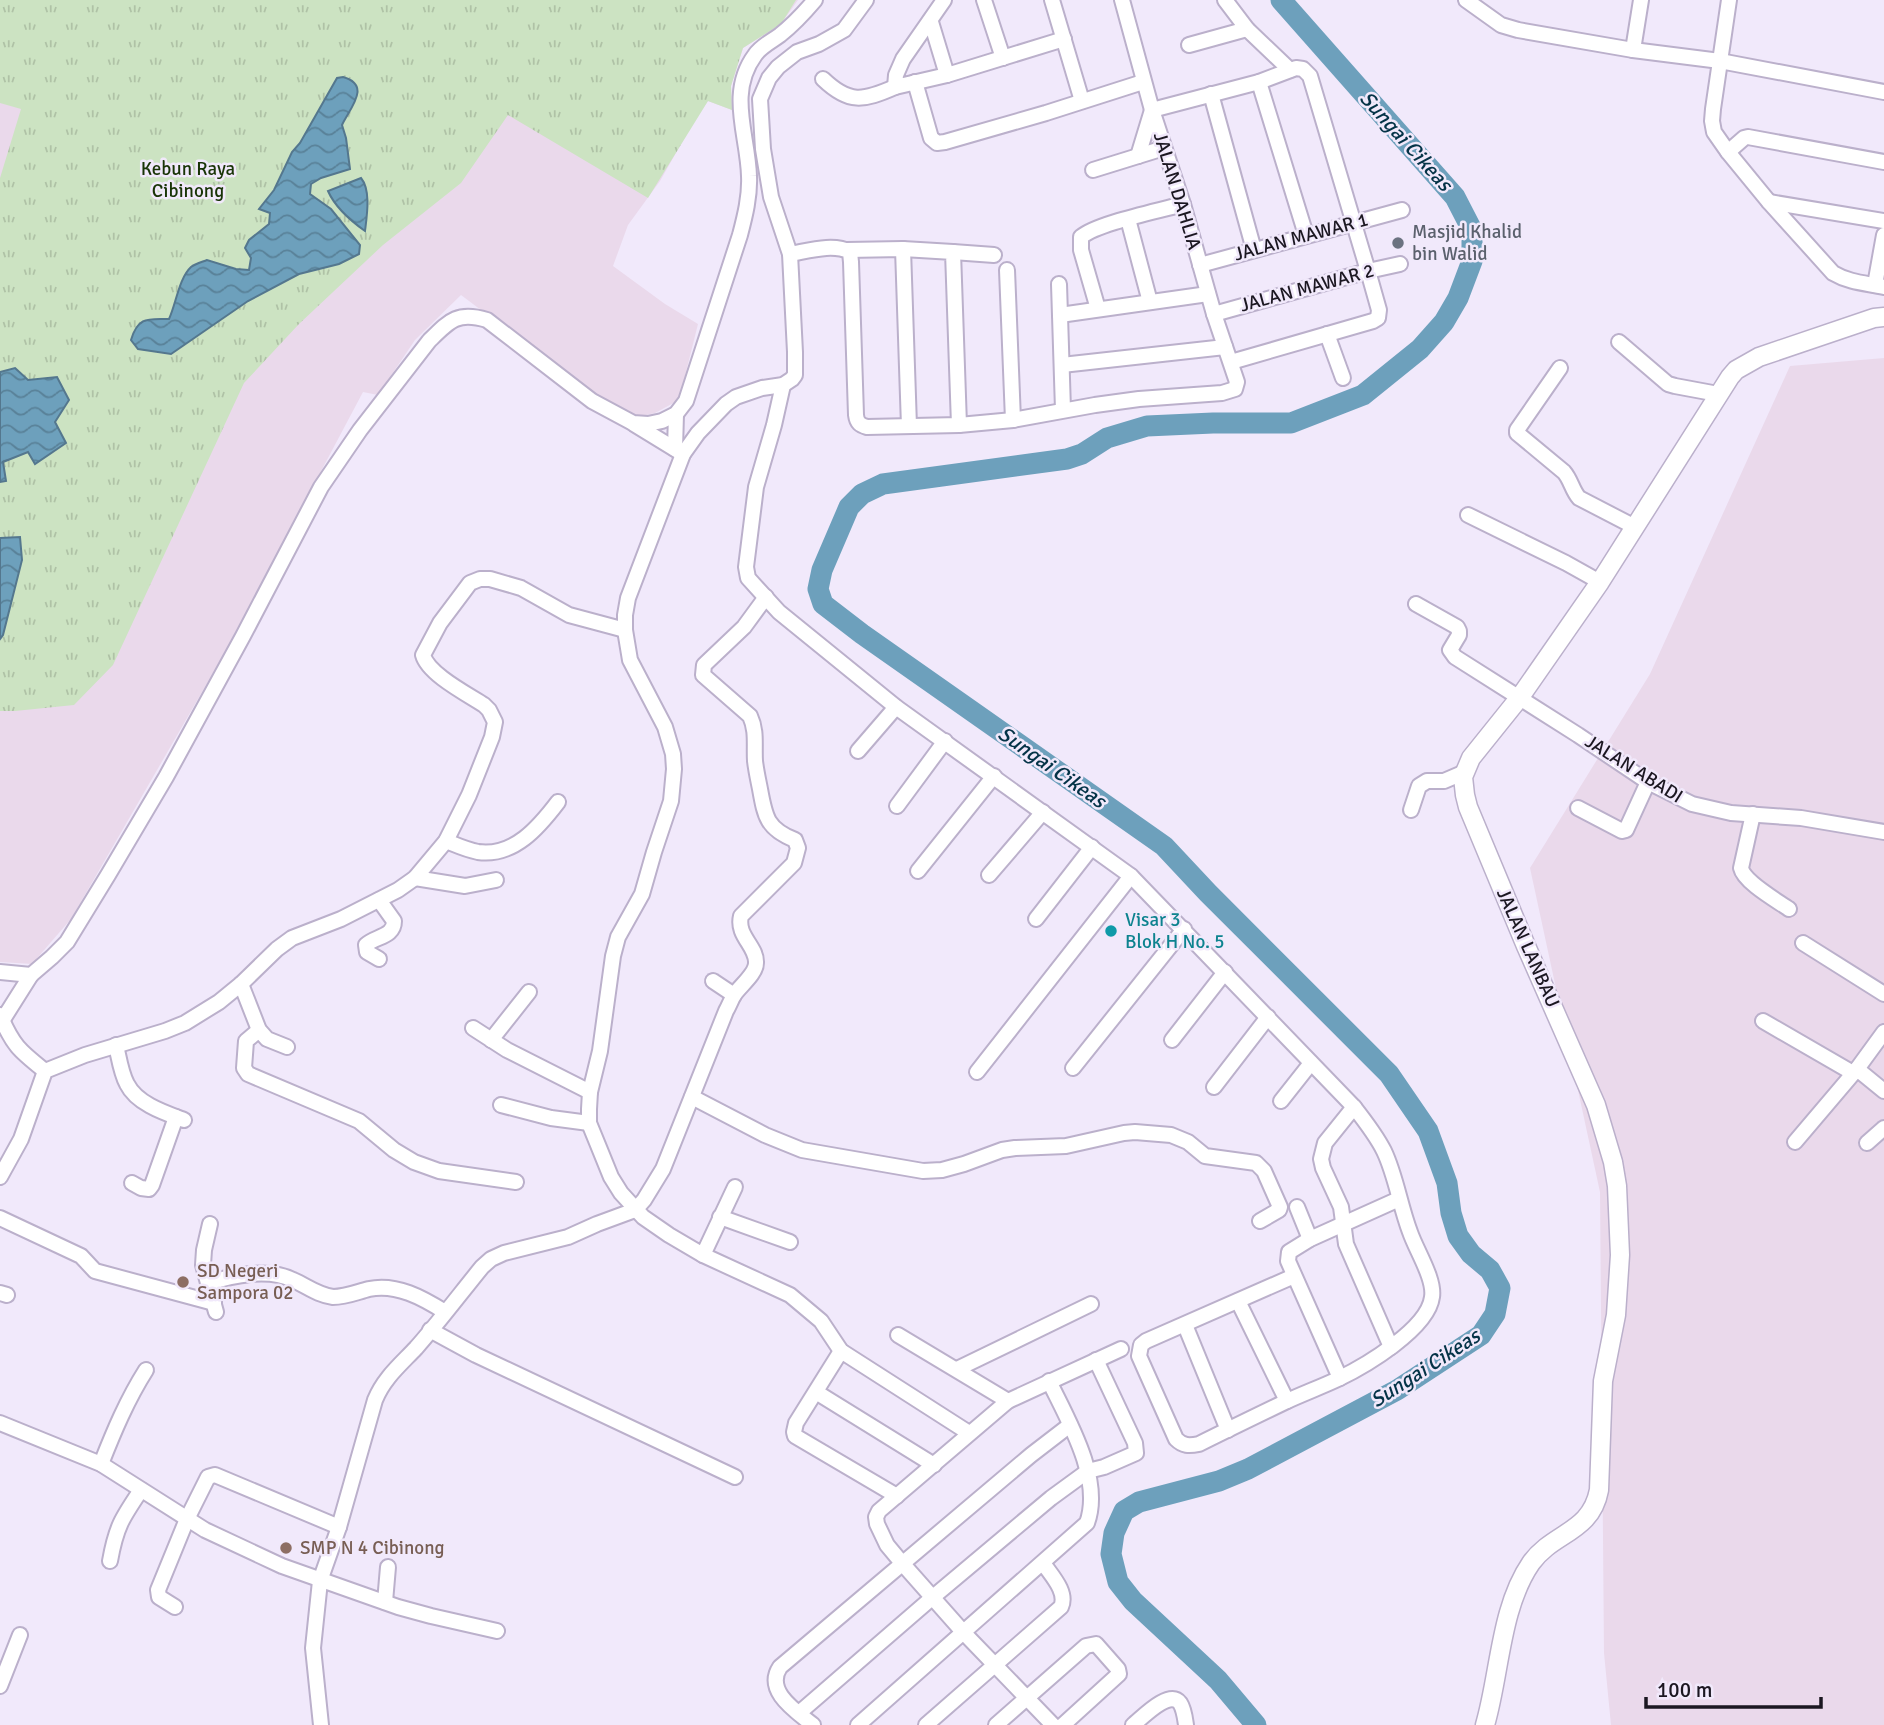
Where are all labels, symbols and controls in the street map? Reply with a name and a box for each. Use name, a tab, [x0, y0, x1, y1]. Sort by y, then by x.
water label: Sungai Cikeas	[1354, 86, 1459, 198]
street label: JALAN DAHLIA	[1148, 129, 1206, 253]
park label: Kebun Raya Cibinong	[141, 157, 235, 203]
street label: JALAN MAWAR 1	[1231, 208, 1371, 266]
place label: Masjid Khalid bin Walid	[1412, 220, 1522, 266]
marker: Masjid Khalid bin Walid	[1390, 235, 1406, 251]
street label: JALAN MAWAR 2	[1237, 259, 1377, 317]
water label: Sungai Cikeas	[993, 720, 1112, 815]
street label: JALAN ABADI	[1581, 729, 1687, 809]
street label: JALAN LANBAU	[1491, 885, 1565, 1011]
place label: Visar 3 Blok H No. 5	[1125, 908, 1225, 954]
marker: Visar 3 Blok H No. 5	[1103, 923, 1119, 939]
place label: SD Negeri Sampora 02	[197, 1259, 293, 1305]
marker: SD Negeri Sampora 02	[175, 1274, 191, 1290]
water label: Sungai Cikeas	[1365, 1322, 1486, 1413]
place label: SMP N 4 Cibinong	[300, 1536, 445, 1560]
marker: SMP N 4 Cibinong	[278, 1540, 294, 1556]
scale bar	[1646, 1666, 1821, 1710]
text: 100 m	[1657, 1677, 1712, 1703]

